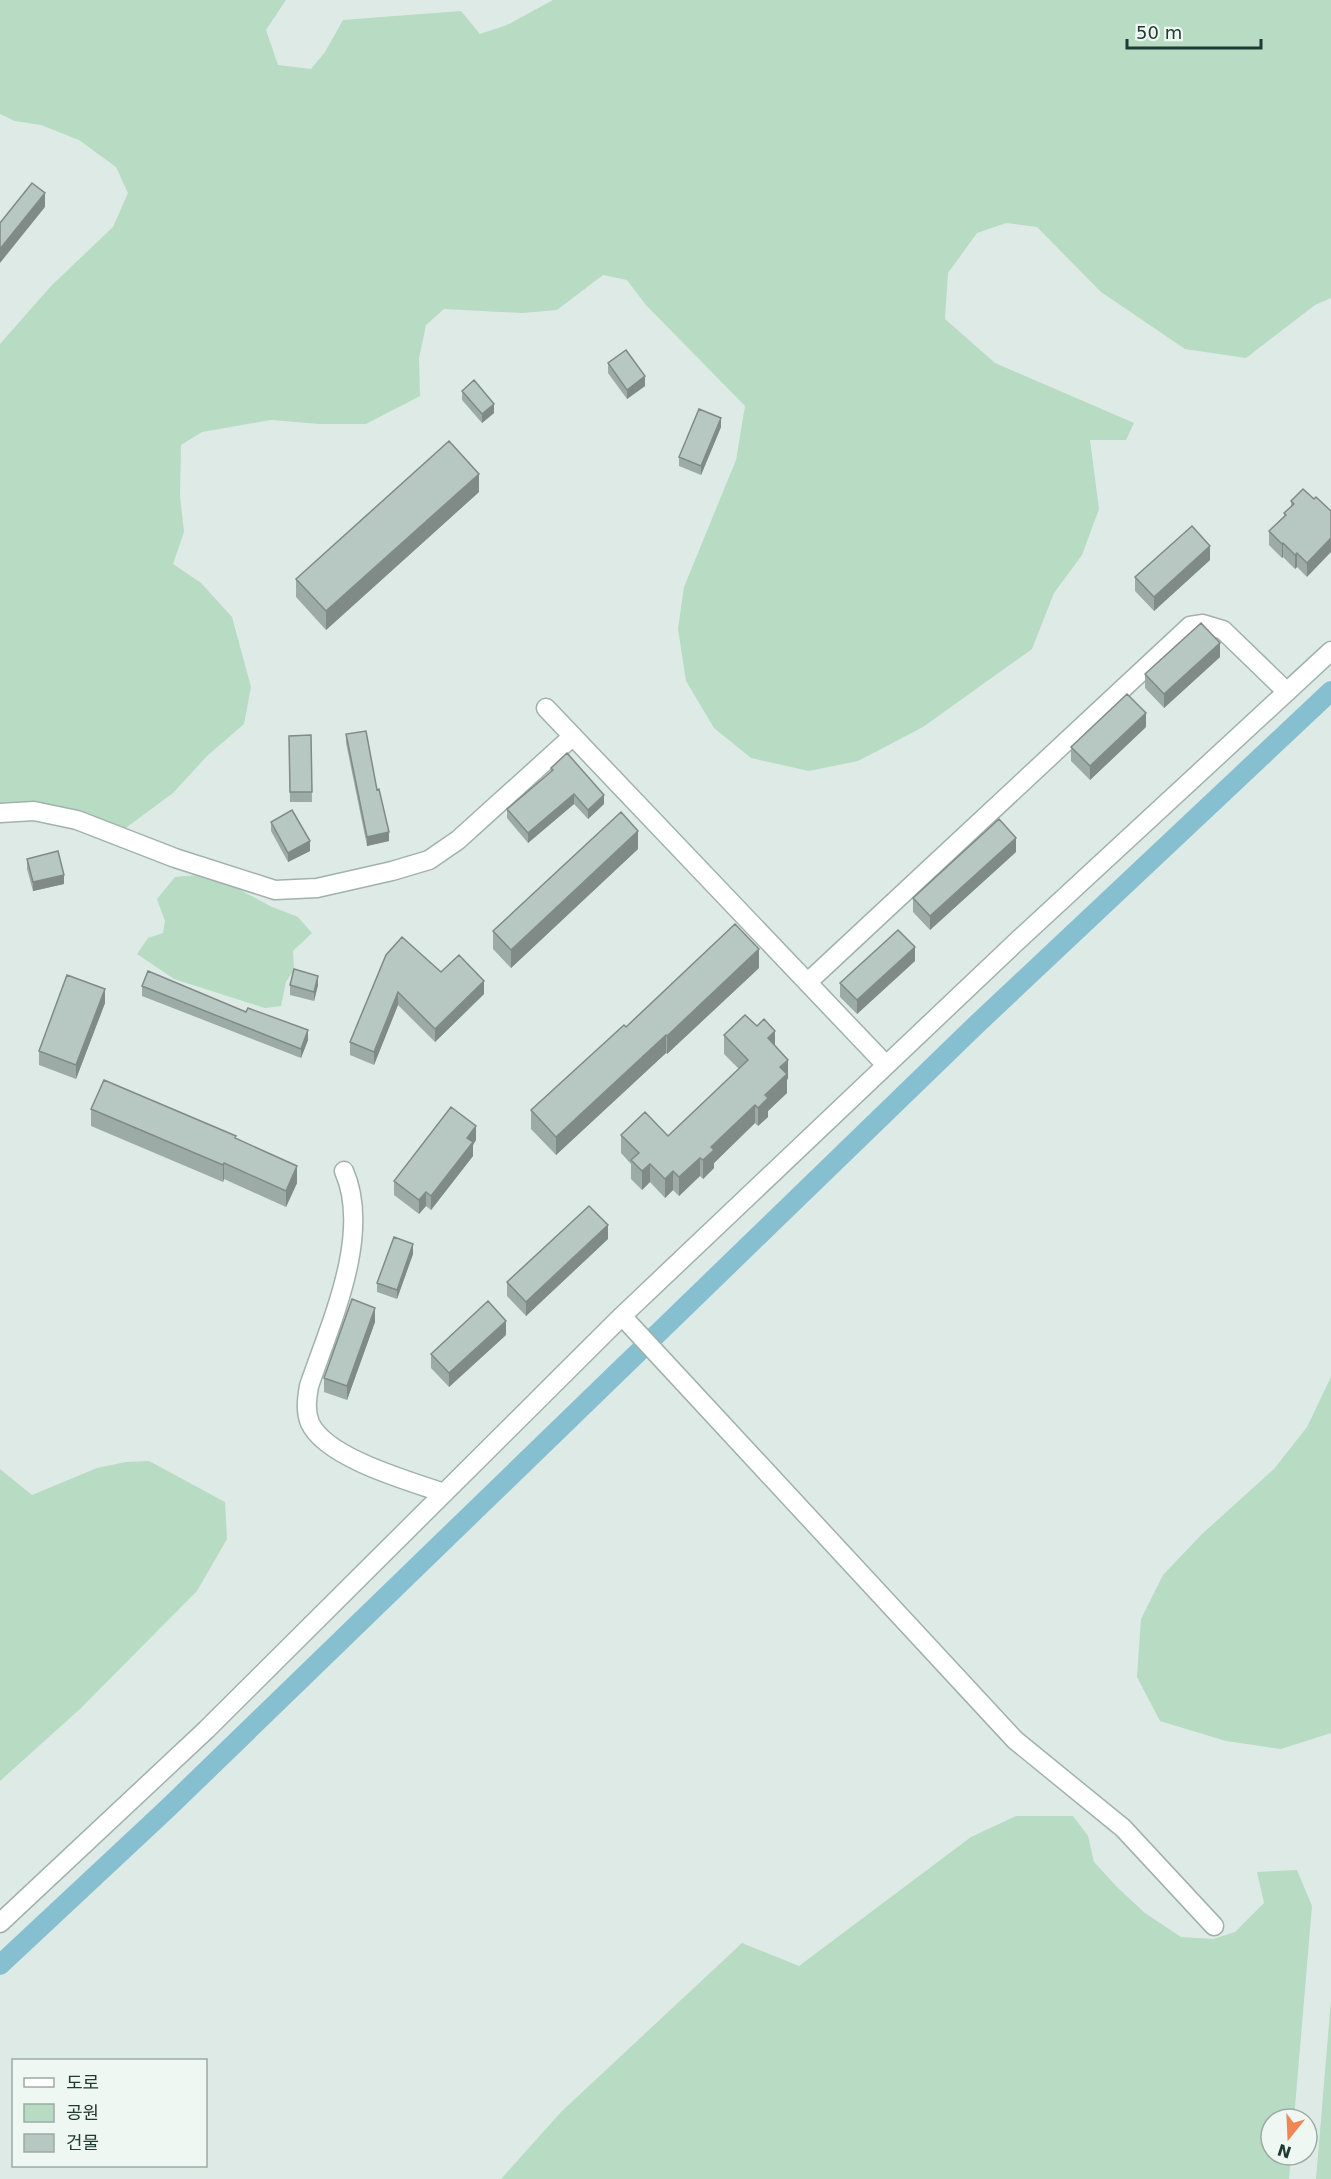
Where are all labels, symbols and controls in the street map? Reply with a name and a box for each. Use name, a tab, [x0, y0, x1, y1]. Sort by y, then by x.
scale bar	[1127, 12, 1260, 50]
text: 50 m	[1136, 22, 1182, 43]
legend	[12, 2059, 207, 2167]
text: 도로	[66, 2072, 99, 2093]
text: 공원	[66, 2102, 99, 2123]
north arrow	[1259, 2107, 1319, 2167]
text: 건물	[66, 2132, 99, 2153]
text: N	[1275, 2140, 1294, 2162]

